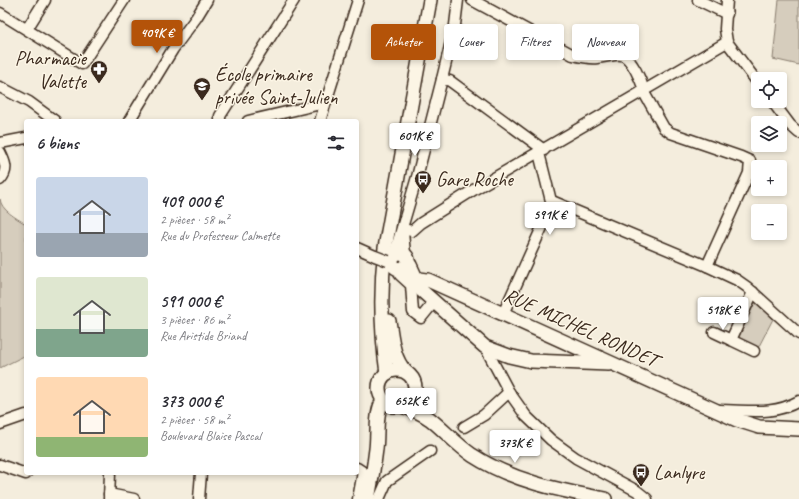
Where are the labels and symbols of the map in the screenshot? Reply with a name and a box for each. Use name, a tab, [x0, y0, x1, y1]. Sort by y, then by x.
pin: 409K €	[124, 20, 190, 54]
place label: Pharmacie Valette	[15, 46, 87, 94]
pharmacy icon: Pharmacie Valette	[89, 59, 109, 84]
place label: École primaire privée Saint-Julien	[215, 62, 339, 110]
school or university icon: École primaire privée Saint-Julien	[192, 76, 212, 101]
pin: 601K €	[382, 123, 448, 157]
place label: Gare Roche	[436, 167, 514, 192]
bus stop icon: Gare Roche	[413, 169, 433, 194]
pin: 591K €	[517, 202, 583, 236]
street label: RUE MICHEL RONDET	[500, 282, 666, 375]
pin: 518K €	[690, 297, 756, 331]
pin: 652K €	[378, 388, 444, 422]
pin: 373K €	[482, 430, 548, 464]
place label: Lanlyre	[654, 460, 706, 485]
bus stop icon: Lanlyre	[631, 462, 651, 487]

